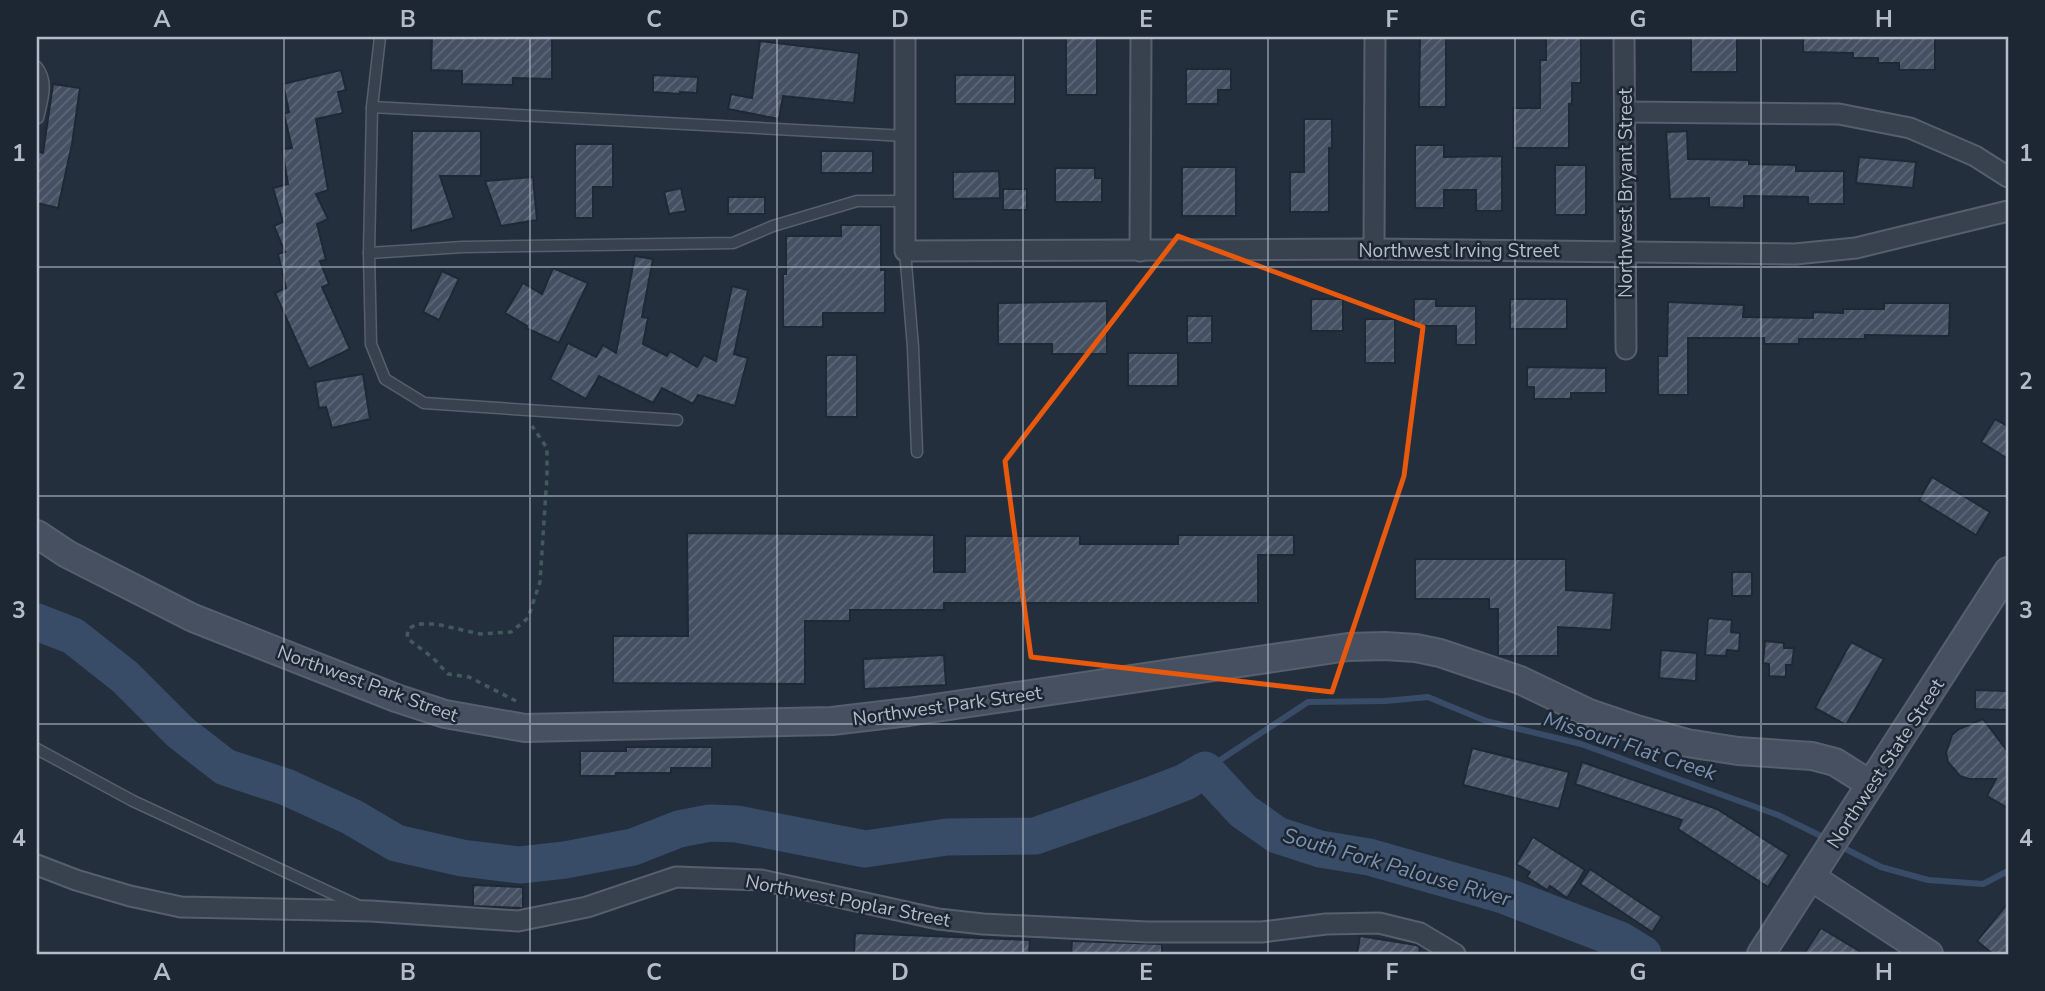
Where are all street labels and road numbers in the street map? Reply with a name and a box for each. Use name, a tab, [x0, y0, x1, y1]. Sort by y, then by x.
street label: Northwest Bryant Street	[1613, 88, 1639, 298]
street label: Northwest Irving Street	[1359, 238, 1560, 264]
street label: Northwest Park Street	[274, 639, 462, 729]
street label: Northwest State Street	[1821, 673, 1951, 853]
street label: Northwest Park Street	[851, 680, 1044, 732]
street label: Northwest Poplar Street	[743, 868, 953, 934]

